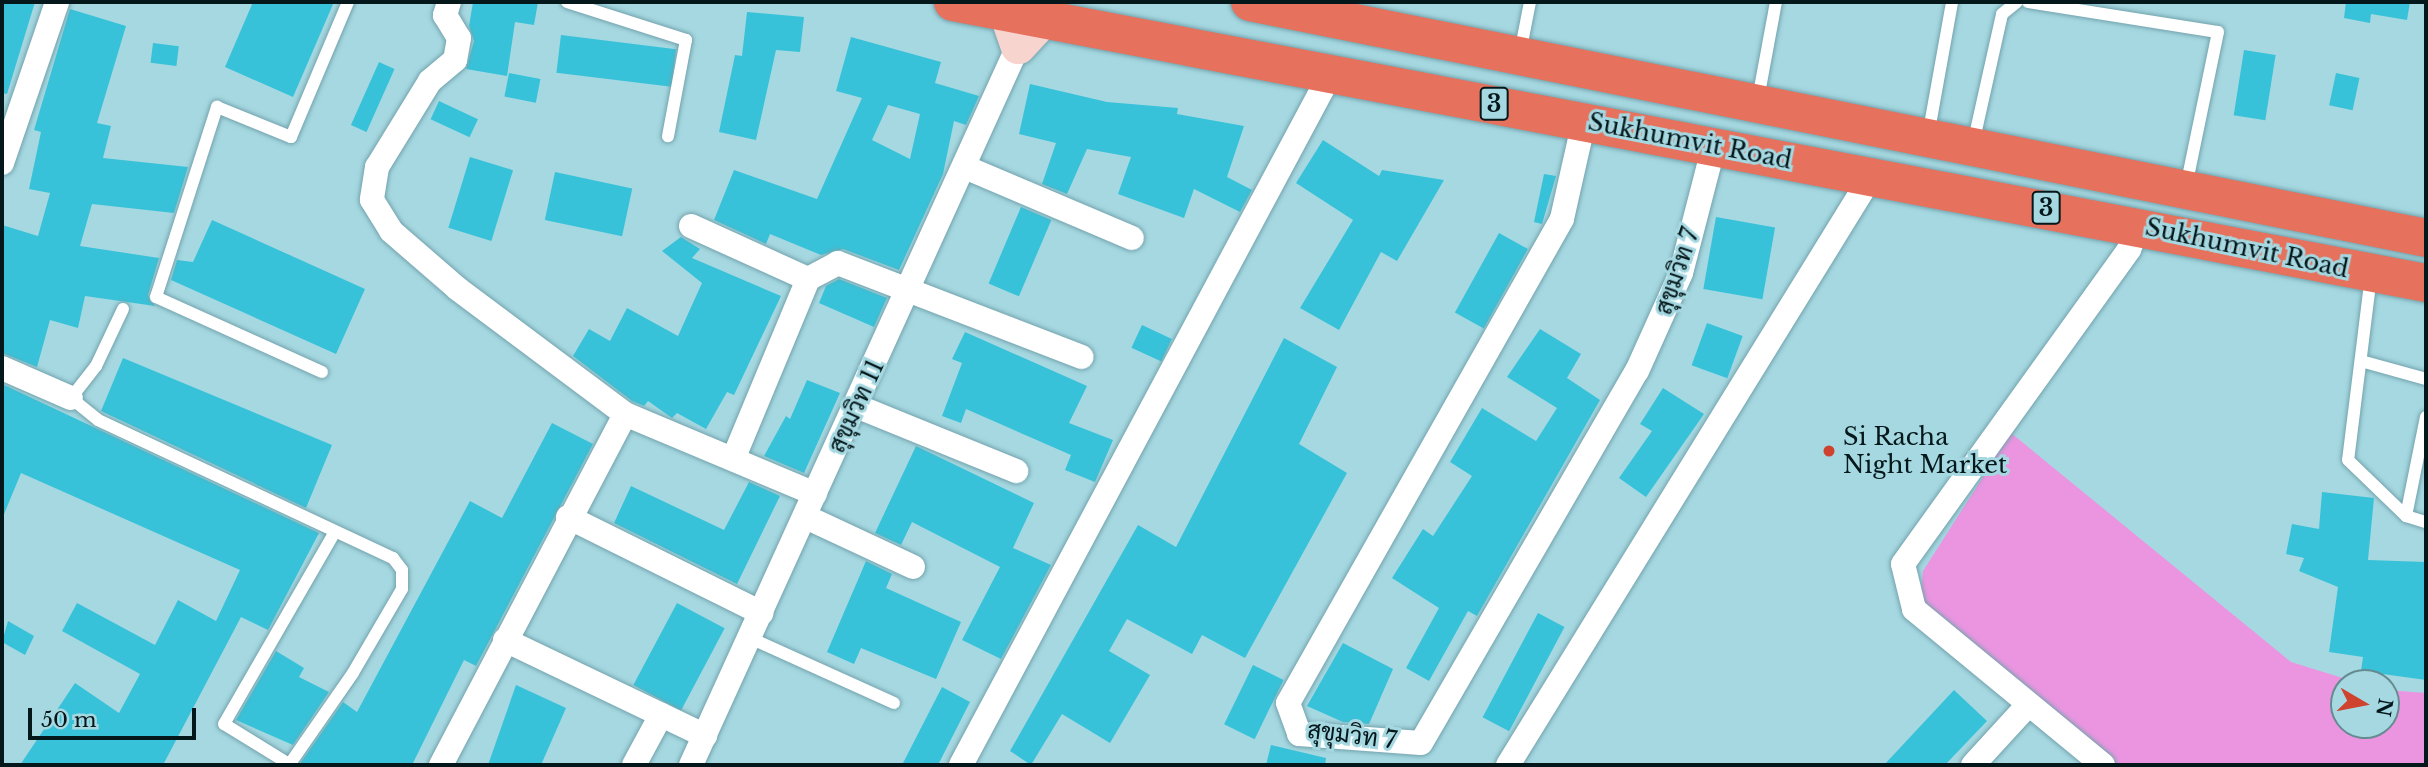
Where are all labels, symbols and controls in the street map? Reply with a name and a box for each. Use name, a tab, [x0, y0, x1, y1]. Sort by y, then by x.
road number: 3	[1478, 85, 1510, 124]
street label: Sukhumvit Road	[1586, 107, 1794, 175]
road number: 3	[2030, 188, 2062, 228]
street label: Sukhumvit Road	[2143, 212, 2351, 284]
street label: สุขุมวิท 7	[1649, 224, 1705, 318]
street label: สุขุมวิท 11	[822, 355, 890, 457]
place label: Si Racha Night Market	[1843, 423, 2007, 479]
marker: Si Racha Night Market	[1821, 443, 1837, 459]
north arrow	[2330, 669, 2400, 739]
scale bar	[32, 694, 200, 738]
text: N	[2371, 697, 2397, 718]
text: 50 m	[41, 707, 96, 733]
street label: สุขุมวิท 7	[1306, 715, 1398, 755]

